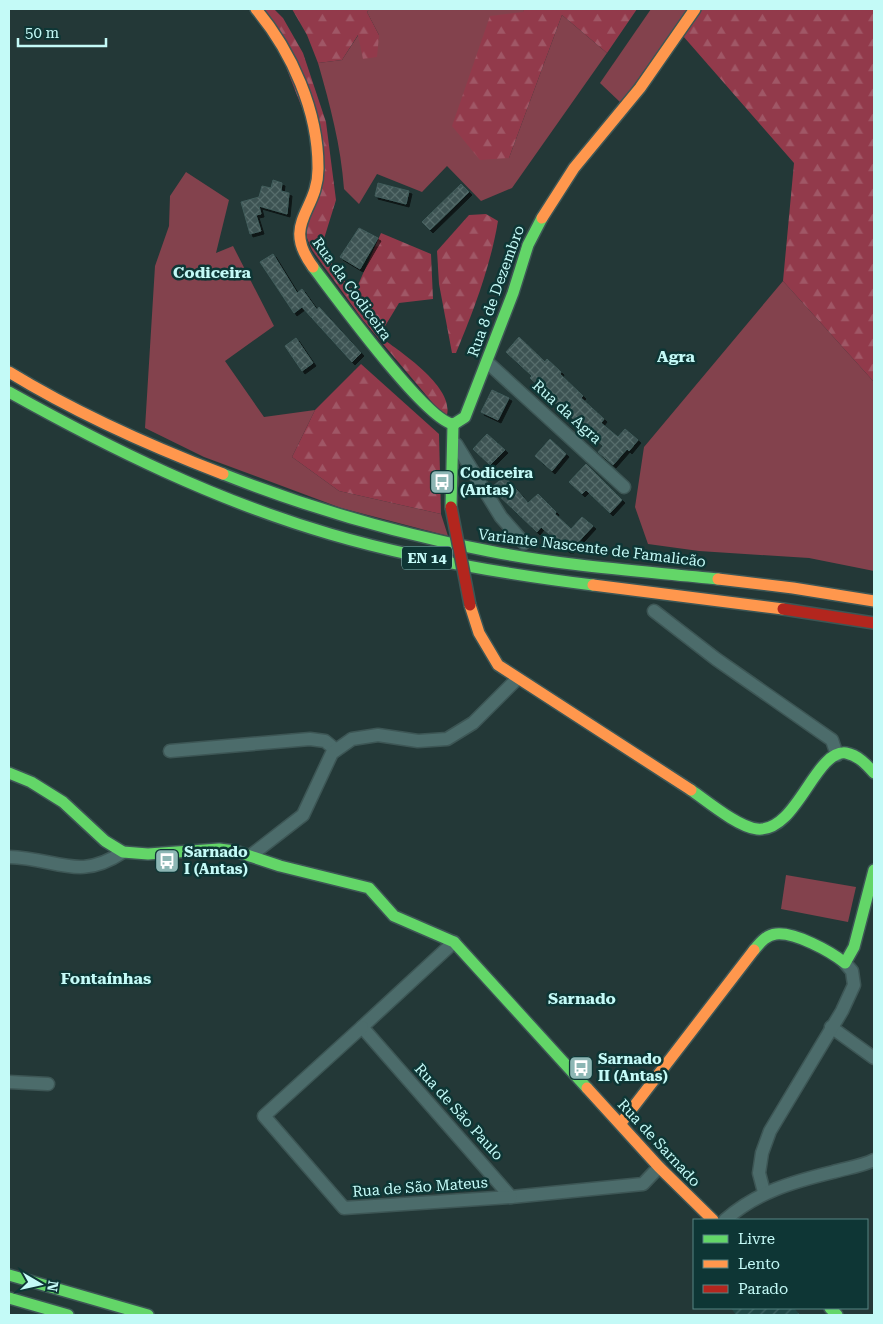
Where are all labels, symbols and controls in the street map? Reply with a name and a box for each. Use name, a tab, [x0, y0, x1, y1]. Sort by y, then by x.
scale bar	[18, 15, 105, 47]
text: 50 m	[25, 24, 60, 42]
street label: Rua 8 de Dezembro	[464, 223, 528, 359]
street label: Rua da Codiceira	[309, 234, 395, 344]
district label: Codiceira	[173, 263, 252, 282]
district label: Agra	[657, 347, 696, 366]
street label: Rua da Agra	[529, 376, 605, 448]
place label: Codiceira (Antas)	[460, 464, 533, 499]
bus stop icon: Codiceira (Antas)	[429, 469, 455, 495]
street label: Variante Nascente de Famalicão	[477, 525, 707, 571]
road number: EN 14	[402, 546, 452, 570]
place label: Sarnado I (Antas)	[184, 843, 248, 878]
bus stop icon: Sarnado I (Antas)	[154, 848, 180, 874]
district label: Fontaínhas	[61, 969, 151, 988]
district label: Sarnado	[548, 989, 616, 1008]
place label: Sarnado II (Antas)	[598, 1050, 668, 1085]
bus stop icon: Sarnado II (Antas)	[568, 1055, 594, 1081]
street label: Rua de São Paulo	[411, 1060, 507, 1164]
street label: Rua de Sarnado	[614, 1095, 704, 1191]
street label: Rua de São Mateus	[352, 1173, 488, 1201]
legend	[693, 1219, 868, 1309]
text: Livre	[738, 1230, 775, 1248]
text: Lento	[738, 1255, 780, 1273]
north arrow	[15, 1259, 65, 1309]
text: N	[44, 1279, 62, 1293]
text: Parado	[738, 1280, 788, 1298]

